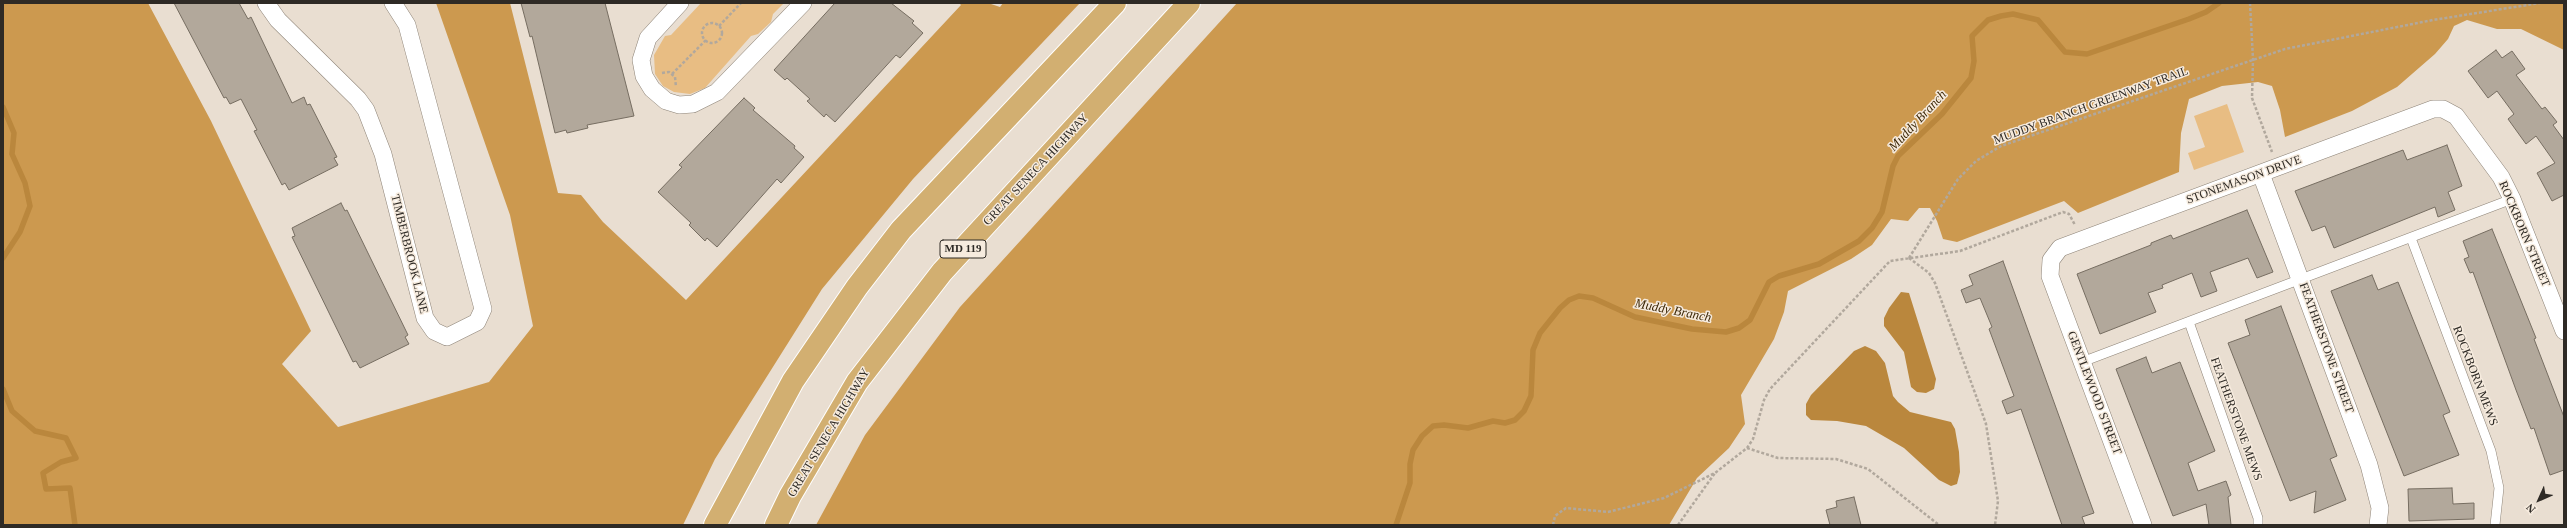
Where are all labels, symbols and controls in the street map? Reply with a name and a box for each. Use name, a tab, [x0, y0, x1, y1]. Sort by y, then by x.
street label: MUDDY BRANCH GREENWAY TRAIL	[1992, 64, 2190, 148]
water label: Muddy Branch	[1886, 87, 1950, 155]
street label: GREAT SENECA HIGHWAY	[980, 111, 1092, 229]
street label: STONEMASON DRIVE	[2184, 152, 2304, 208]
street label: ROCKBORN STREET	[2495, 179, 2553, 289]
street label: TIMBERBROOK LANE	[387, 193, 431, 315]
road number: MD 119	[940, 240, 986, 258]
street label: FEATHERSTONE STREET	[2296, 281, 2356, 415]
water label: Muddy Branch	[1633, 296, 1713, 326]
street label: ROCKBORN MEWS	[2449, 324, 2501, 428]
street label: GENTLEWOOD STREET	[2064, 329, 2124, 457]
street label: FEATHERSTONE MEWS	[2207, 355, 2265, 483]
street label: GREAT SENECA HIGHWAY	[785, 366, 873, 500]
north arrow	[2519, 480, 2559, 520]
text: N	[2523, 501, 2538, 516]

